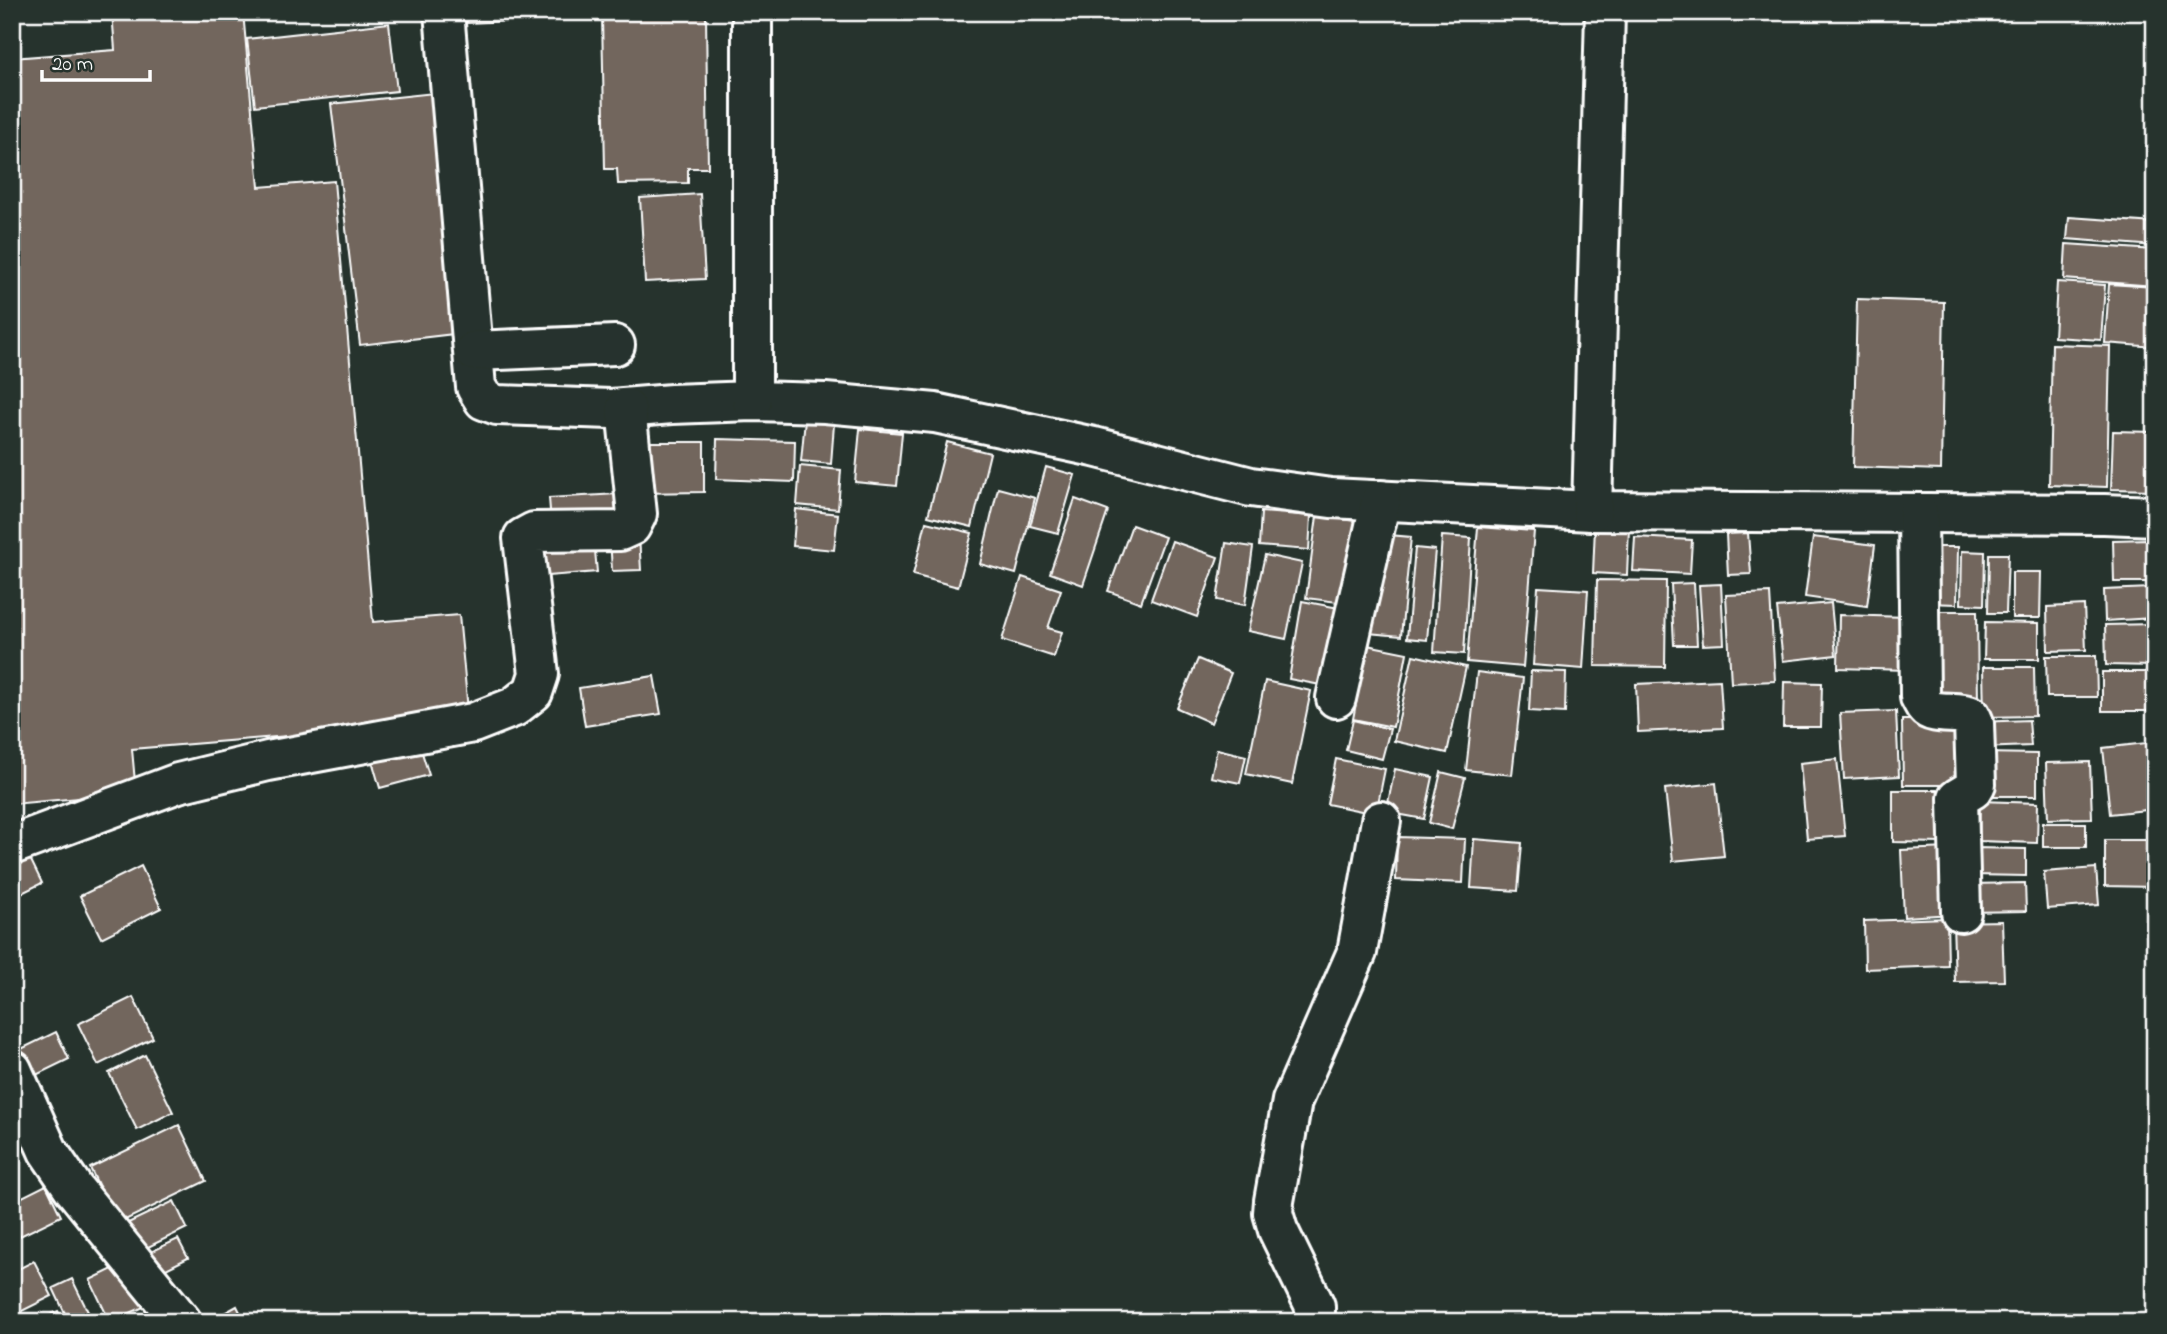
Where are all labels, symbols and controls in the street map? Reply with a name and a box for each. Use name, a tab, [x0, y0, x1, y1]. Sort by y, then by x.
scale bar	[42, 38, 150, 82]
text: 20 m	[52, 50, 93, 80]

